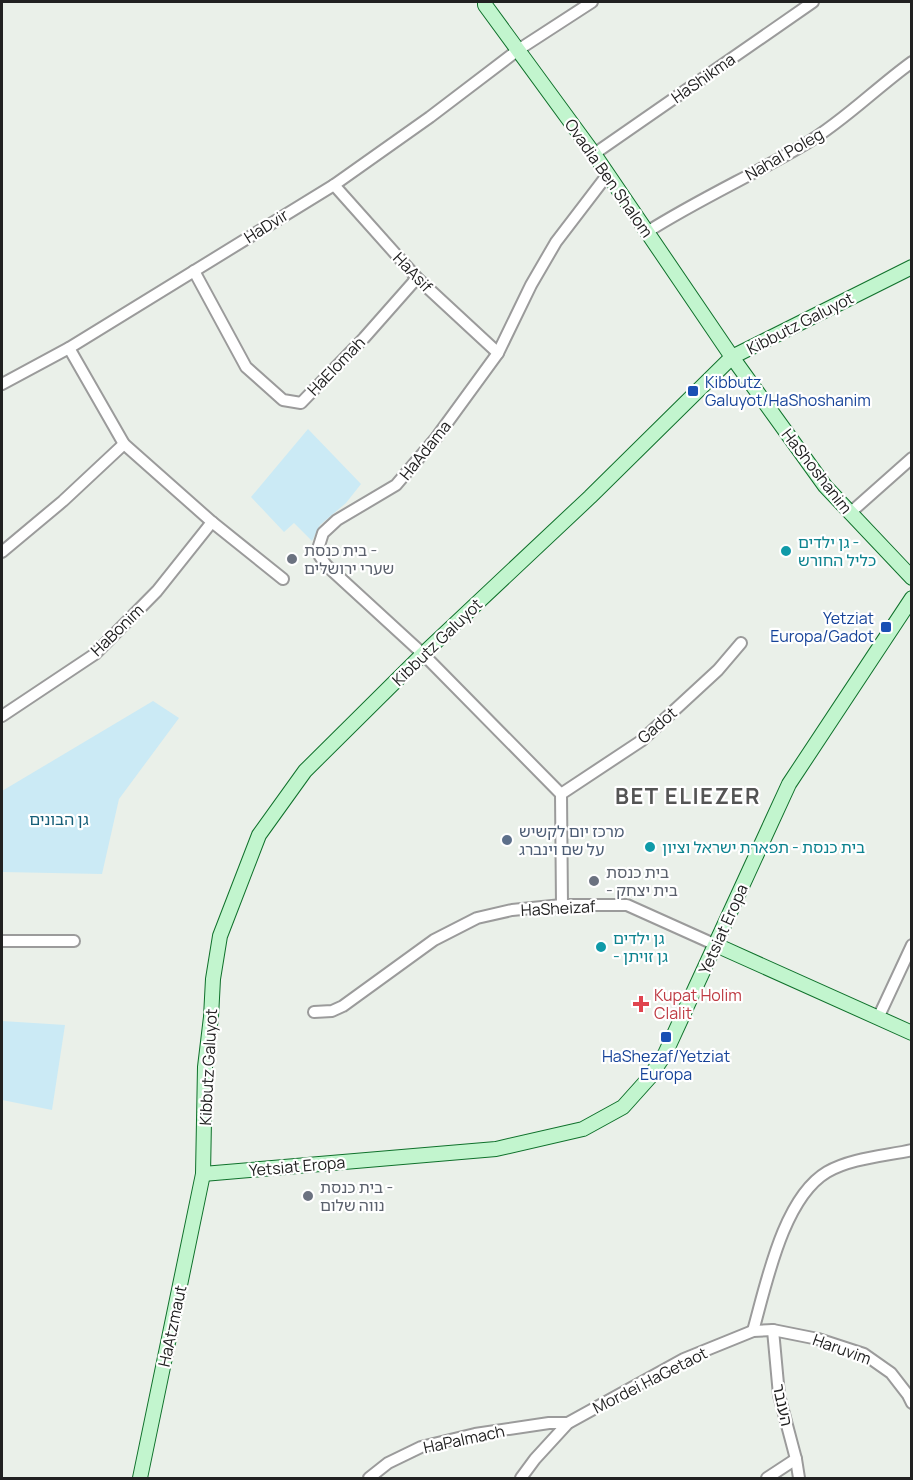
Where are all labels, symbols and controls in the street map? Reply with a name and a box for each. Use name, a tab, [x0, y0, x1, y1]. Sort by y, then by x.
street label: HaShikma	[667, 48, 739, 108]
street label: Ovadia Ben Shalom	[560, 114, 658, 242]
street label: Nahal Poleg	[741, 123, 827, 185]
street label: HaDvir	[240, 204, 292, 248]
street label: HaAsif	[388, 247, 438, 297]
street label: Kibbutz Galuyot	[743, 287, 857, 359]
street label: HaElomah	[302, 332, 370, 400]
place label: Kibbutz Galuyot/HaShoshanim	[705, 371, 871, 411]
marker: Kibbutz Galuyot/HaShoshanim	[686, 384, 700, 398]
street label: HaAdama	[394, 416, 456, 484]
street label: HaShoshanim	[777, 424, 857, 518]
place label: גן ילדים - כליל החורש	[798, 531, 876, 571]
place label: בית כנסת - שערי ירושלים	[304, 539, 394, 579]
marker: גן ילדים - כליל החורש	[779, 544, 793, 558]
marker: בית כנסת - שערי ירושלים	[285, 552, 299, 566]
street label: Kibbutz Galuyot	[387, 593, 487, 691]
street label: HaBonim	[86, 599, 148, 661]
place label: Yetziat Europa/Gadot	[770, 607, 874, 647]
marker: Yetziat Europa/Gadot	[879, 620, 893, 634]
street label: Gadot	[633, 702, 681, 748]
district label: BET ELIEZER	[615, 781, 761, 811]
park label: גן הבונים	[29, 808, 89, 830]
place label: מרכז יום לקשיש על שם וינברג	[519, 820, 624, 860]
marker: מרכז יום לקשיש על שם וינברג	[500, 833, 514, 847]
place label: בית כנסת - תפארת ישראל וציון	[662, 836, 865, 858]
marker: בית כנסת - תפארת ישראל וציון	[643, 840, 657, 854]
place label: בית כנסת - בית יצחק	[606, 861, 678, 901]
marker: בית כנסת - בית יצחק	[587, 874, 601, 888]
street label: Yetsiat Eropa	[693, 880, 753, 978]
street label: HaSheizaf	[520, 895, 596, 921]
place label: גן ילדים - גן זויתן	[613, 927, 668, 967]
marker: גן ילדים - גן זויתן	[594, 940, 608, 954]
place label: Kupat Holim Clalit	[654, 984, 742, 1024]
marker: Kupat Holim Clalit	[632, 995, 650, 1013]
street label: Kibbutz Galuyot	[194, 1008, 222, 1126]
marker: HaShezaf/Yetziat Europa	[659, 1030, 673, 1044]
place label: HaShezaf/Yetziat Europa	[602, 1045, 730, 1085]
street label: Yetsiat Eropa	[248, 1151, 346, 1181]
place label: בית כנסת - נווה שלום	[320, 1176, 393, 1216]
marker: בית כנסת - נווה שלום	[301, 1189, 315, 1203]
street label: HaAtzmaut	[153, 1283, 191, 1369]
street label: Haruvim	[810, 1328, 874, 1370]
street label: Mordei HaGetaot	[589, 1342, 711, 1418]
street label: הענבר	[768, 1382, 798, 1428]
street label: HaPalmach	[421, 1420, 507, 1458]

